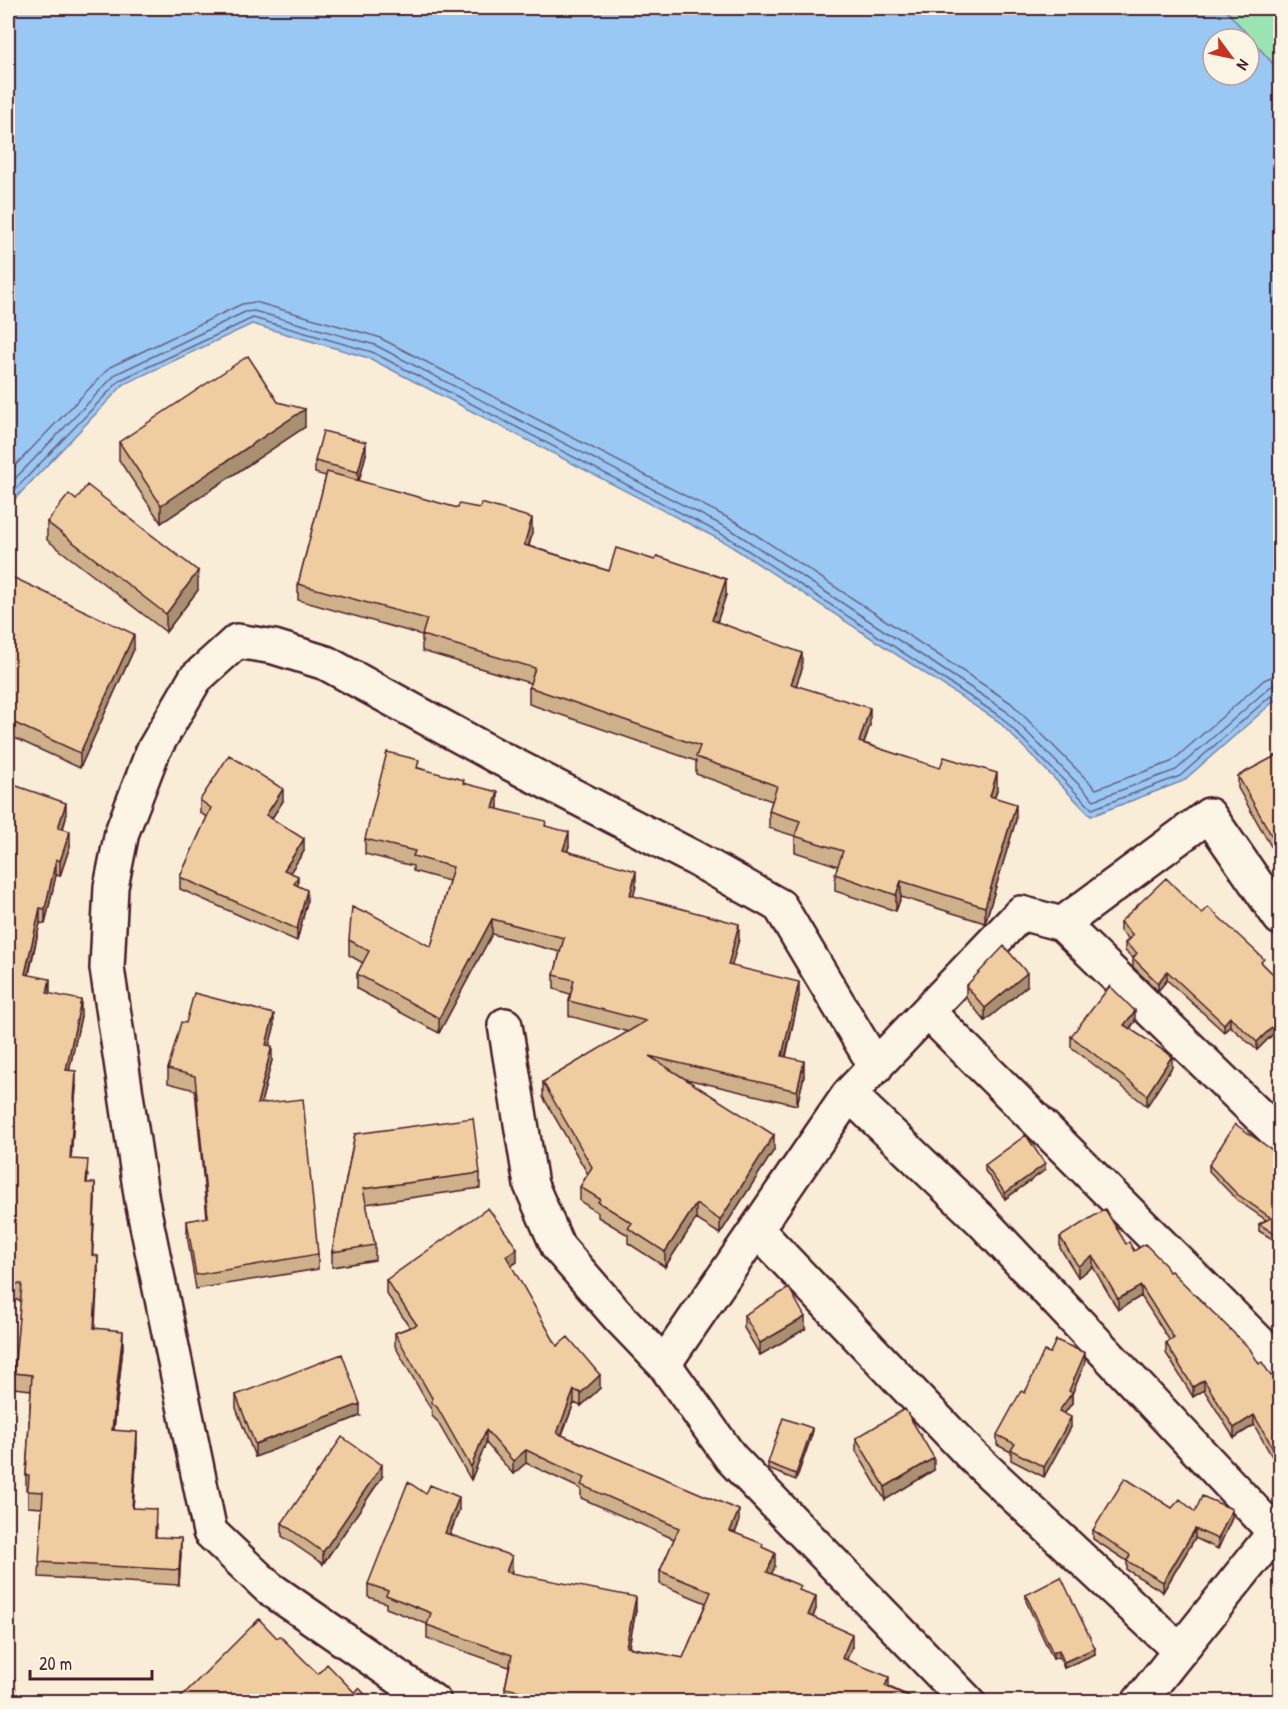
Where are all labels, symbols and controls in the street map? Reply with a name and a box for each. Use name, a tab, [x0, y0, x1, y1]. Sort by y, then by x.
north arrow	[1201, 27, 1261, 87]
text: N	[1232, 56, 1255, 75]
scale bar	[30, 1643, 152, 1681]
text: 20 m	[39, 1651, 72, 1676]

